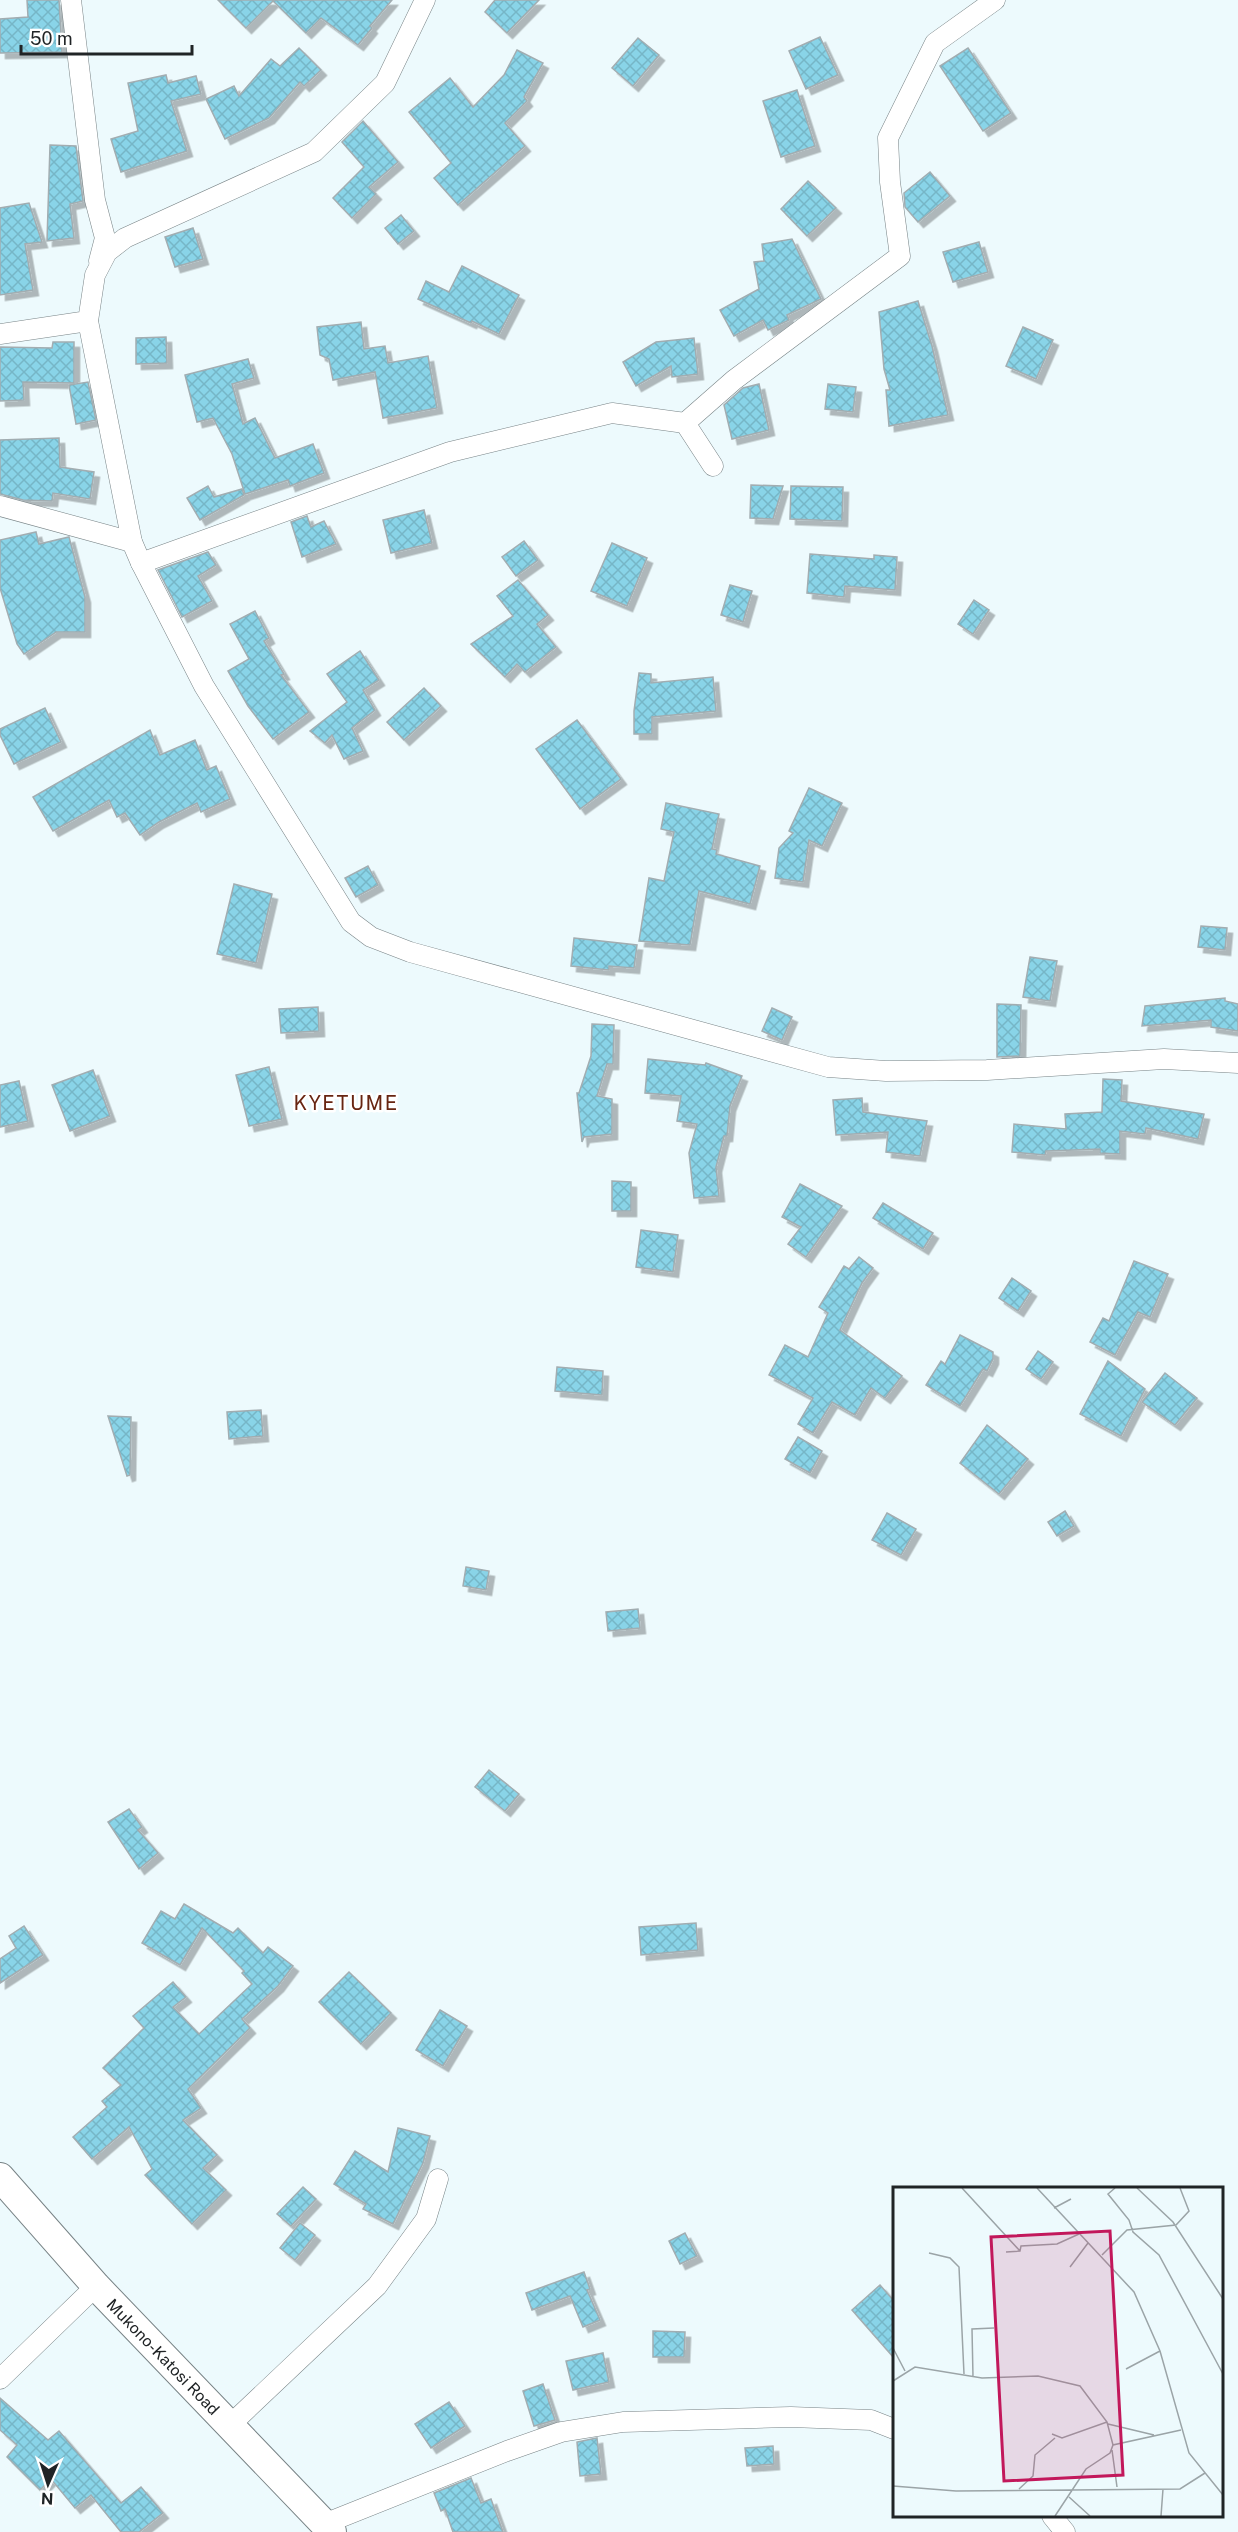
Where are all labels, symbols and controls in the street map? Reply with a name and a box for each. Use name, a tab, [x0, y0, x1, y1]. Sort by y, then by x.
scale bar	[21, 18, 192, 56]
text: 50 m	[30, 28, 73, 49]
district label: KYETUME	[293, 1091, 399, 1115]
inset map	[893, 2187, 1223, 2517]
street label: Mukono-Katosi Road	[103, 2295, 223, 2419]
north arrow	[18, 2454, 78, 2514]
text: N	[40, 2489, 54, 2508]

